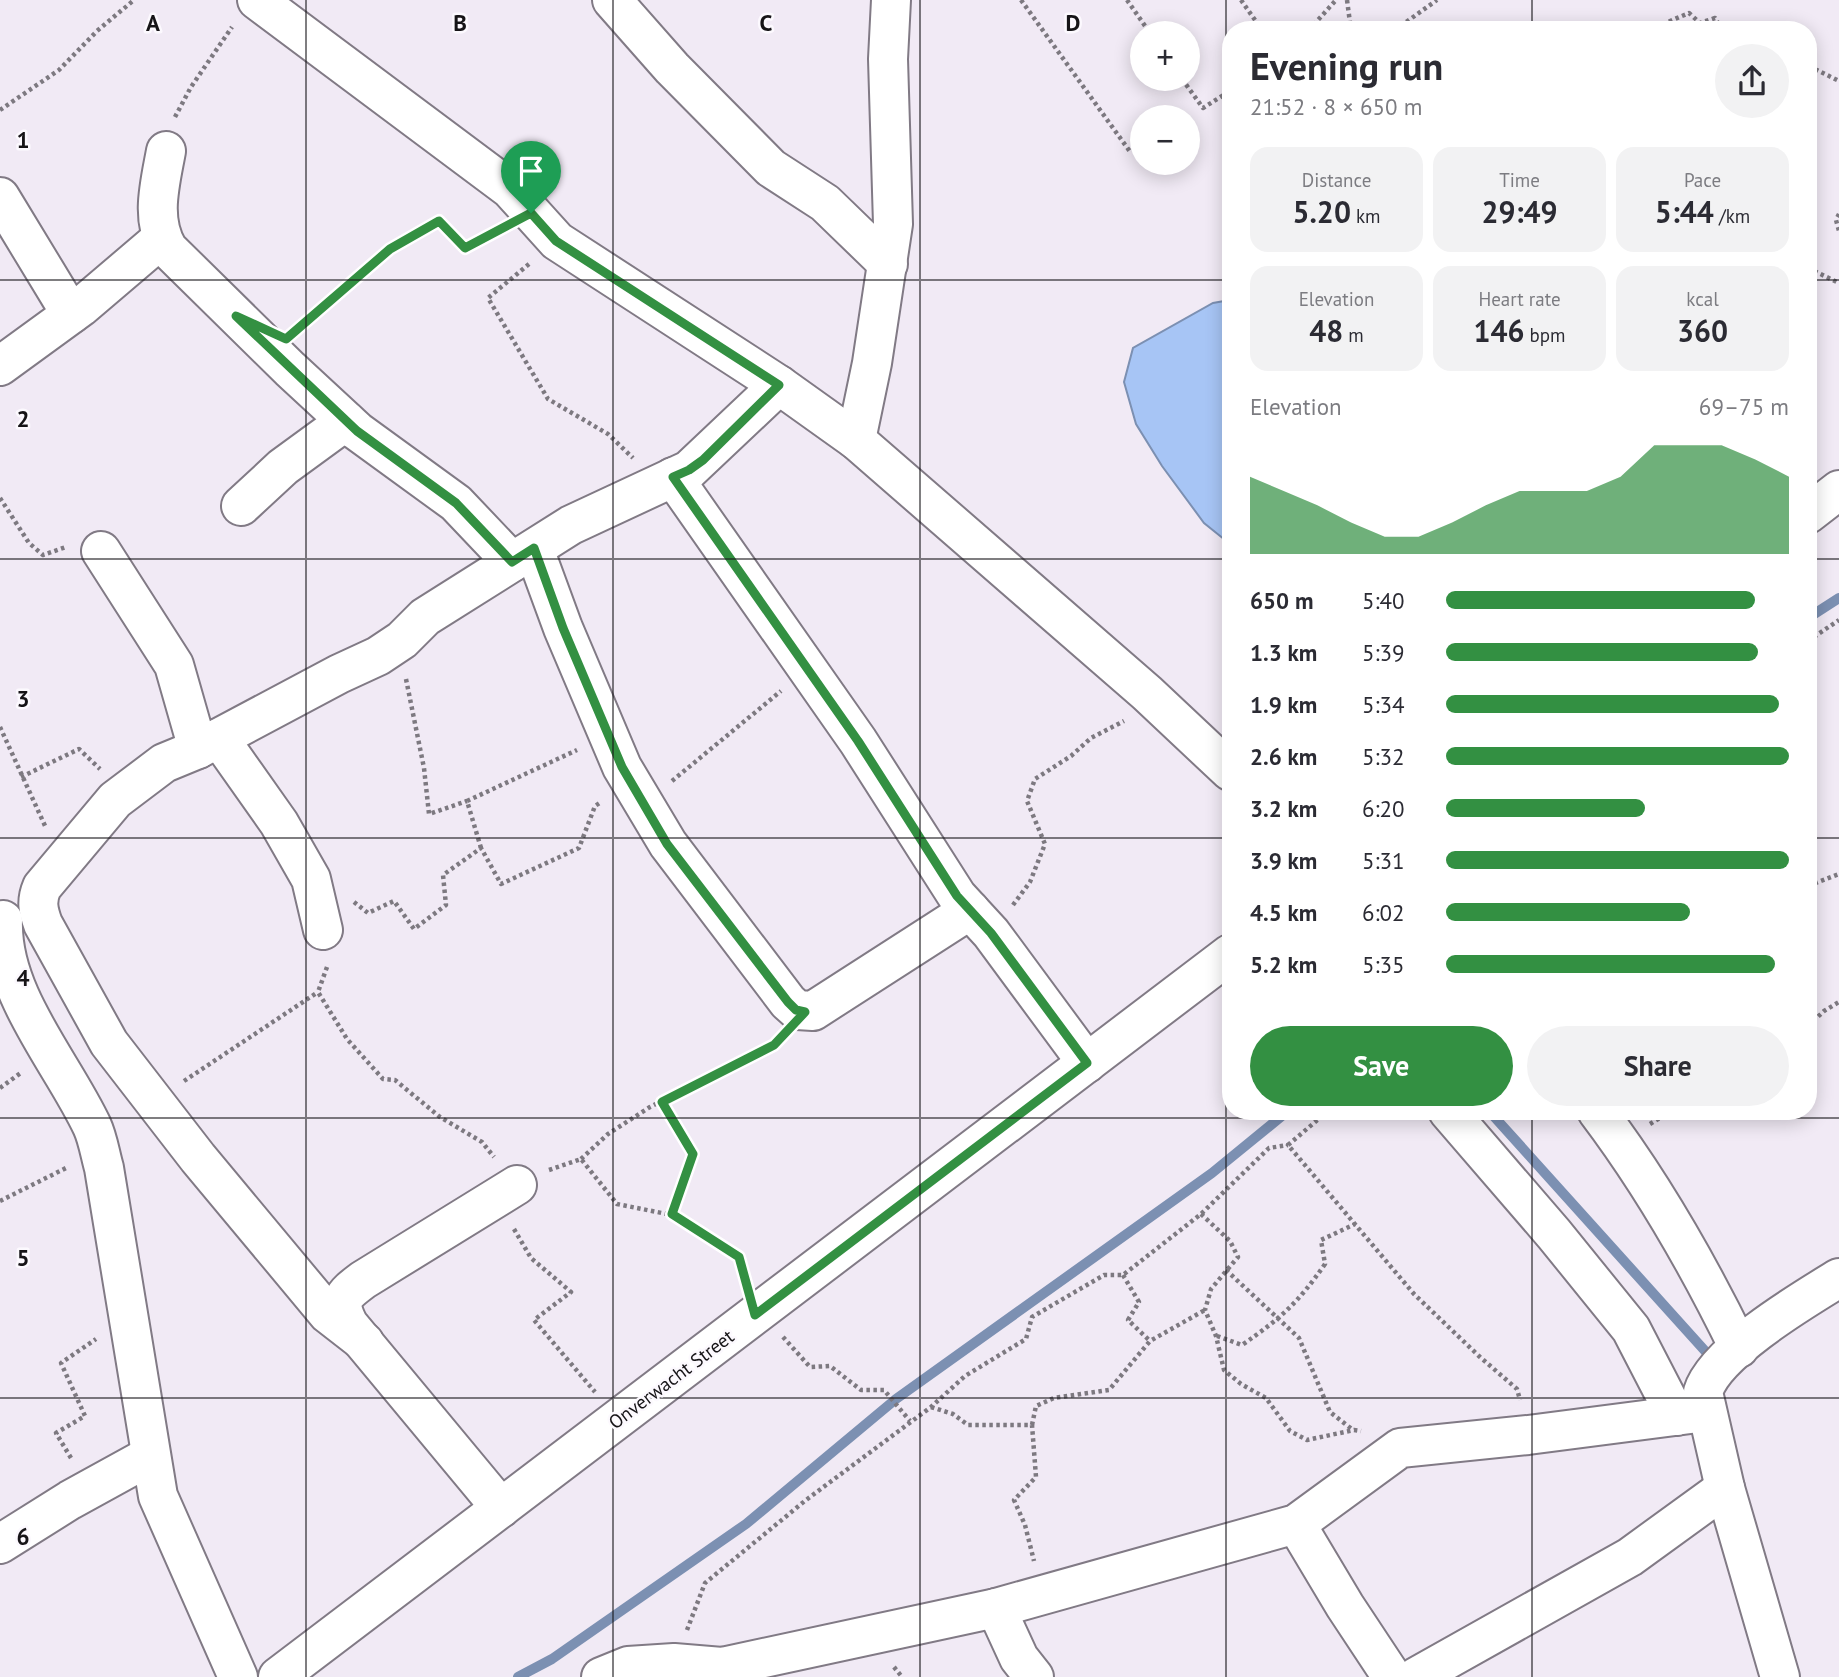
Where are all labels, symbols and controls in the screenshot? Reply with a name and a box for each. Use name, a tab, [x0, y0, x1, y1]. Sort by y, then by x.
text: A	[146, 8, 160, 37]
text: B	[453, 8, 467, 37]
text: C	[760, 8, 773, 37]
text: D	[1066, 8, 1080, 37]
map controls	[1130, 21, 1200, 175]
button: +	[1130, 21, 1200, 91]
text: Evening run	[1250, 41, 1443, 90]
button: share	[1715, 44, 1789, 118]
text: 21:52 · 8 × 650 m	[1250, 92, 1422, 121]
button: −	[1130, 105, 1200, 175]
text: 1	[16, 125, 30, 154]
pin	[501, 141, 561, 213]
icon: arrive	[512, 152, 550, 190]
text: Distance	[1302, 168, 1371, 192]
text: Time	[1499, 168, 1540, 192]
text: Pace	[1684, 168, 1721, 192]
text: 5.20	[1292, 192, 1351, 231]
text: 29:49	[1481, 192, 1558, 231]
text: 5:44	[1655, 192, 1714, 231]
text: km	[1351, 204, 1381, 228]
text: /km	[1714, 204, 1750, 228]
text: Elevation	[1299, 287, 1374, 311]
text: Heart rate	[1478, 287, 1561, 311]
text: kcal	[1686, 287, 1719, 311]
text: 48	[1309, 311, 1343, 350]
text: 146	[1473, 311, 1524, 350]
text: 360	[1677, 311, 1728, 350]
text: m	[1343, 323, 1364, 347]
text: bpm	[1524, 323, 1566, 347]
text: Elevation	[1250, 392, 1342, 421]
text: 69–75 m	[1699, 392, 1789, 421]
text: 2	[16, 404, 30, 433]
text: 650 m	[1250, 586, 1313, 615]
text: 5:40	[1362, 586, 1405, 615]
text: 1.3 km	[1250, 638, 1317, 667]
text: 5:39	[1362, 638, 1405, 667]
text: 3	[16, 684, 30, 713]
text: 1.9 km	[1250, 690, 1317, 719]
text: 5:34	[1362, 690, 1405, 719]
text: 2.6 km	[1250, 742, 1317, 771]
text: 5:32	[1362, 742, 1405, 771]
text: 3.2 km	[1250, 794, 1317, 823]
text: 6:20	[1362, 794, 1405, 823]
text: 3.9 km	[1250, 846, 1317, 875]
text: 5:31	[1362, 846, 1405, 875]
text: 4.5 km	[1250, 898, 1317, 927]
text: 6:02	[1362, 898, 1405, 927]
text: 5.2 km	[1250, 950, 1317, 979]
text: 5:35	[1362, 950, 1405, 979]
text: 4	[16, 963, 30, 992]
button: Save	[1250, 1026, 1513, 1106]
button: Share	[1527, 1026, 1789, 1106]
text: 5	[16, 1243, 30, 1272]
street label: Onverwacht Street	[604, 1324, 739, 1434]
text: 6	[16, 1522, 30, 1551]

